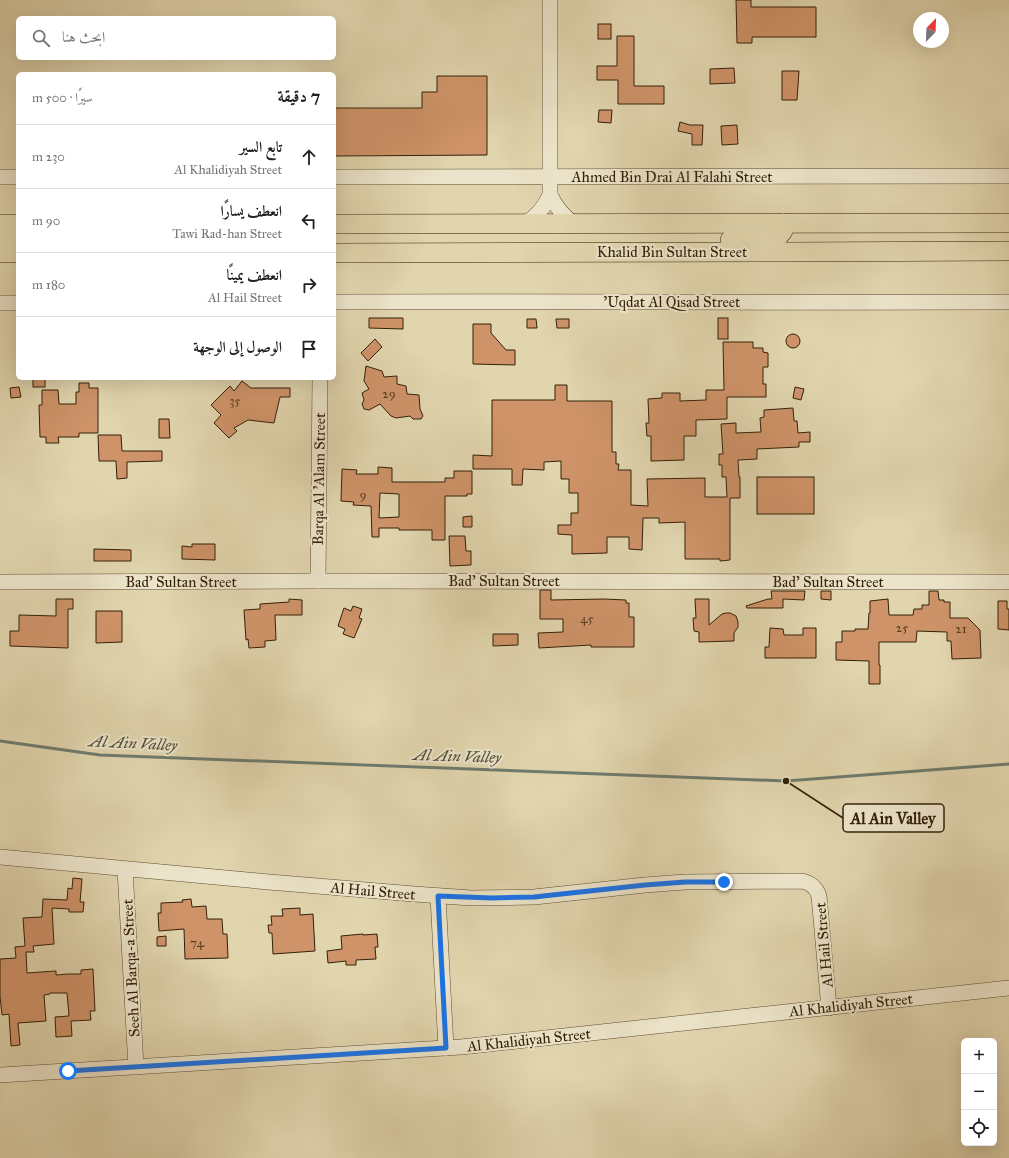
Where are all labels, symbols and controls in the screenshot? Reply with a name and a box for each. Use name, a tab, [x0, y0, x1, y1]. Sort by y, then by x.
north arrow	[913, 12, 949, 48]
search box	[16, 16, 336, 60]
icon: search	[30, 27, 52, 49]
text: ابحث هنا	[62, 28, 105, 46]
text: 7 دقيقة	[278, 86, 320, 107]
text: سيرًا · 500 m	[32, 90, 93, 106]
text: تابع السير	[240, 138, 282, 156]
icon: ahead	[298, 146, 320, 168]
text: 230 m	[32, 149, 65, 165]
text: Al Khalidiyah Street	[174, 162, 282, 178]
street label: Ahmed Bin Drai Al Falahi Street	[571, 168, 773, 186]
text: انعطف يسارًا	[220, 202, 282, 220]
icon: left	[298, 210, 320, 232]
text: 90 m	[32, 213, 60, 229]
text: Tawi Rad-han Street	[172, 226, 282, 242]
street label: Khalid Bin Sultan Street	[597, 243, 748, 261]
text: انعطف يمينًا	[227, 266, 282, 284]
icon: right	[298, 274, 320, 296]
text: 180 m	[32, 277, 65, 293]
text: Al Hail Street	[208, 290, 282, 306]
street label: 'Uqdat Al Qisad Street	[604, 293, 741, 312]
text: الوصول إلى الوجهة	[193, 338, 282, 356]
icon: arrive	[298, 338, 320, 360]
house number: 29	[382, 386, 396, 402]
house number: 35	[229, 393, 241, 409]
street label: Barqa Al 'Alam Street	[309, 412, 330, 545]
house number: 9	[360, 487, 367, 503]
street label: Bad' Sultan Street	[448, 572, 560, 590]
street label: Bad' Sultan Street	[125, 573, 237, 591]
street label: Bad' Sultan Street	[772, 573, 884, 591]
house number: 45	[580, 611, 594, 627]
house number: 25	[896, 620, 908, 636]
house number: 21	[955, 621, 967, 637]
water label: Al Ain Valley	[86, 731, 179, 755]
water label: Al Ain Valley	[410, 745, 503, 767]
callout: Al Ain Valley	[843, 804, 944, 832]
text: Al Ain Valley	[849, 809, 937, 829]
route end	[715, 873, 733, 891]
street label: Al Hail Street	[329, 878, 417, 904]
street label: Seeh Al Barqa-a Street	[118, 898, 145, 1038]
street label: Al Hail Street	[811, 901, 837, 989]
house number: 74	[190, 935, 205, 951]
street label: Al Khalidiyah Street	[787, 989, 914, 1021]
street label: Al Khalidiyah Street	[465, 1024, 592, 1056]
map controls	[961, 1038, 997, 1146]
button: +	[961, 1038, 997, 1074]
route start	[59, 1062, 77, 1080]
button: −	[961, 1074, 997, 1110]
button: locate	[961, 1110, 997, 1146]

